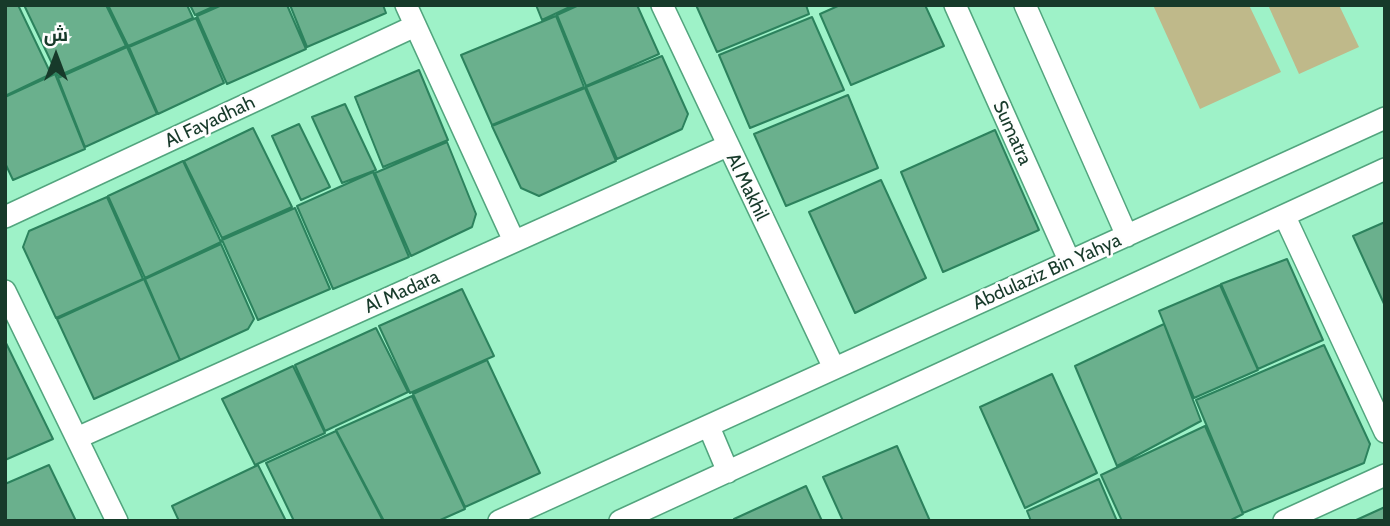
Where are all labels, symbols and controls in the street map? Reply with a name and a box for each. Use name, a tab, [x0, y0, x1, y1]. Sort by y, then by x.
north arrow	[21, 21, 91, 91]
text: ش	[44, 23, 68, 46]
street label: Al Fayadhah	[161, 91, 259, 153]
street label: Sumatra	[988, 97, 1036, 169]
street label: Al Makhil	[721, 150, 773, 224]
street label: Abdulaziz Bin Yahya	[969, 229, 1125, 315]
street label: Al Madara	[361, 265, 443, 319]

